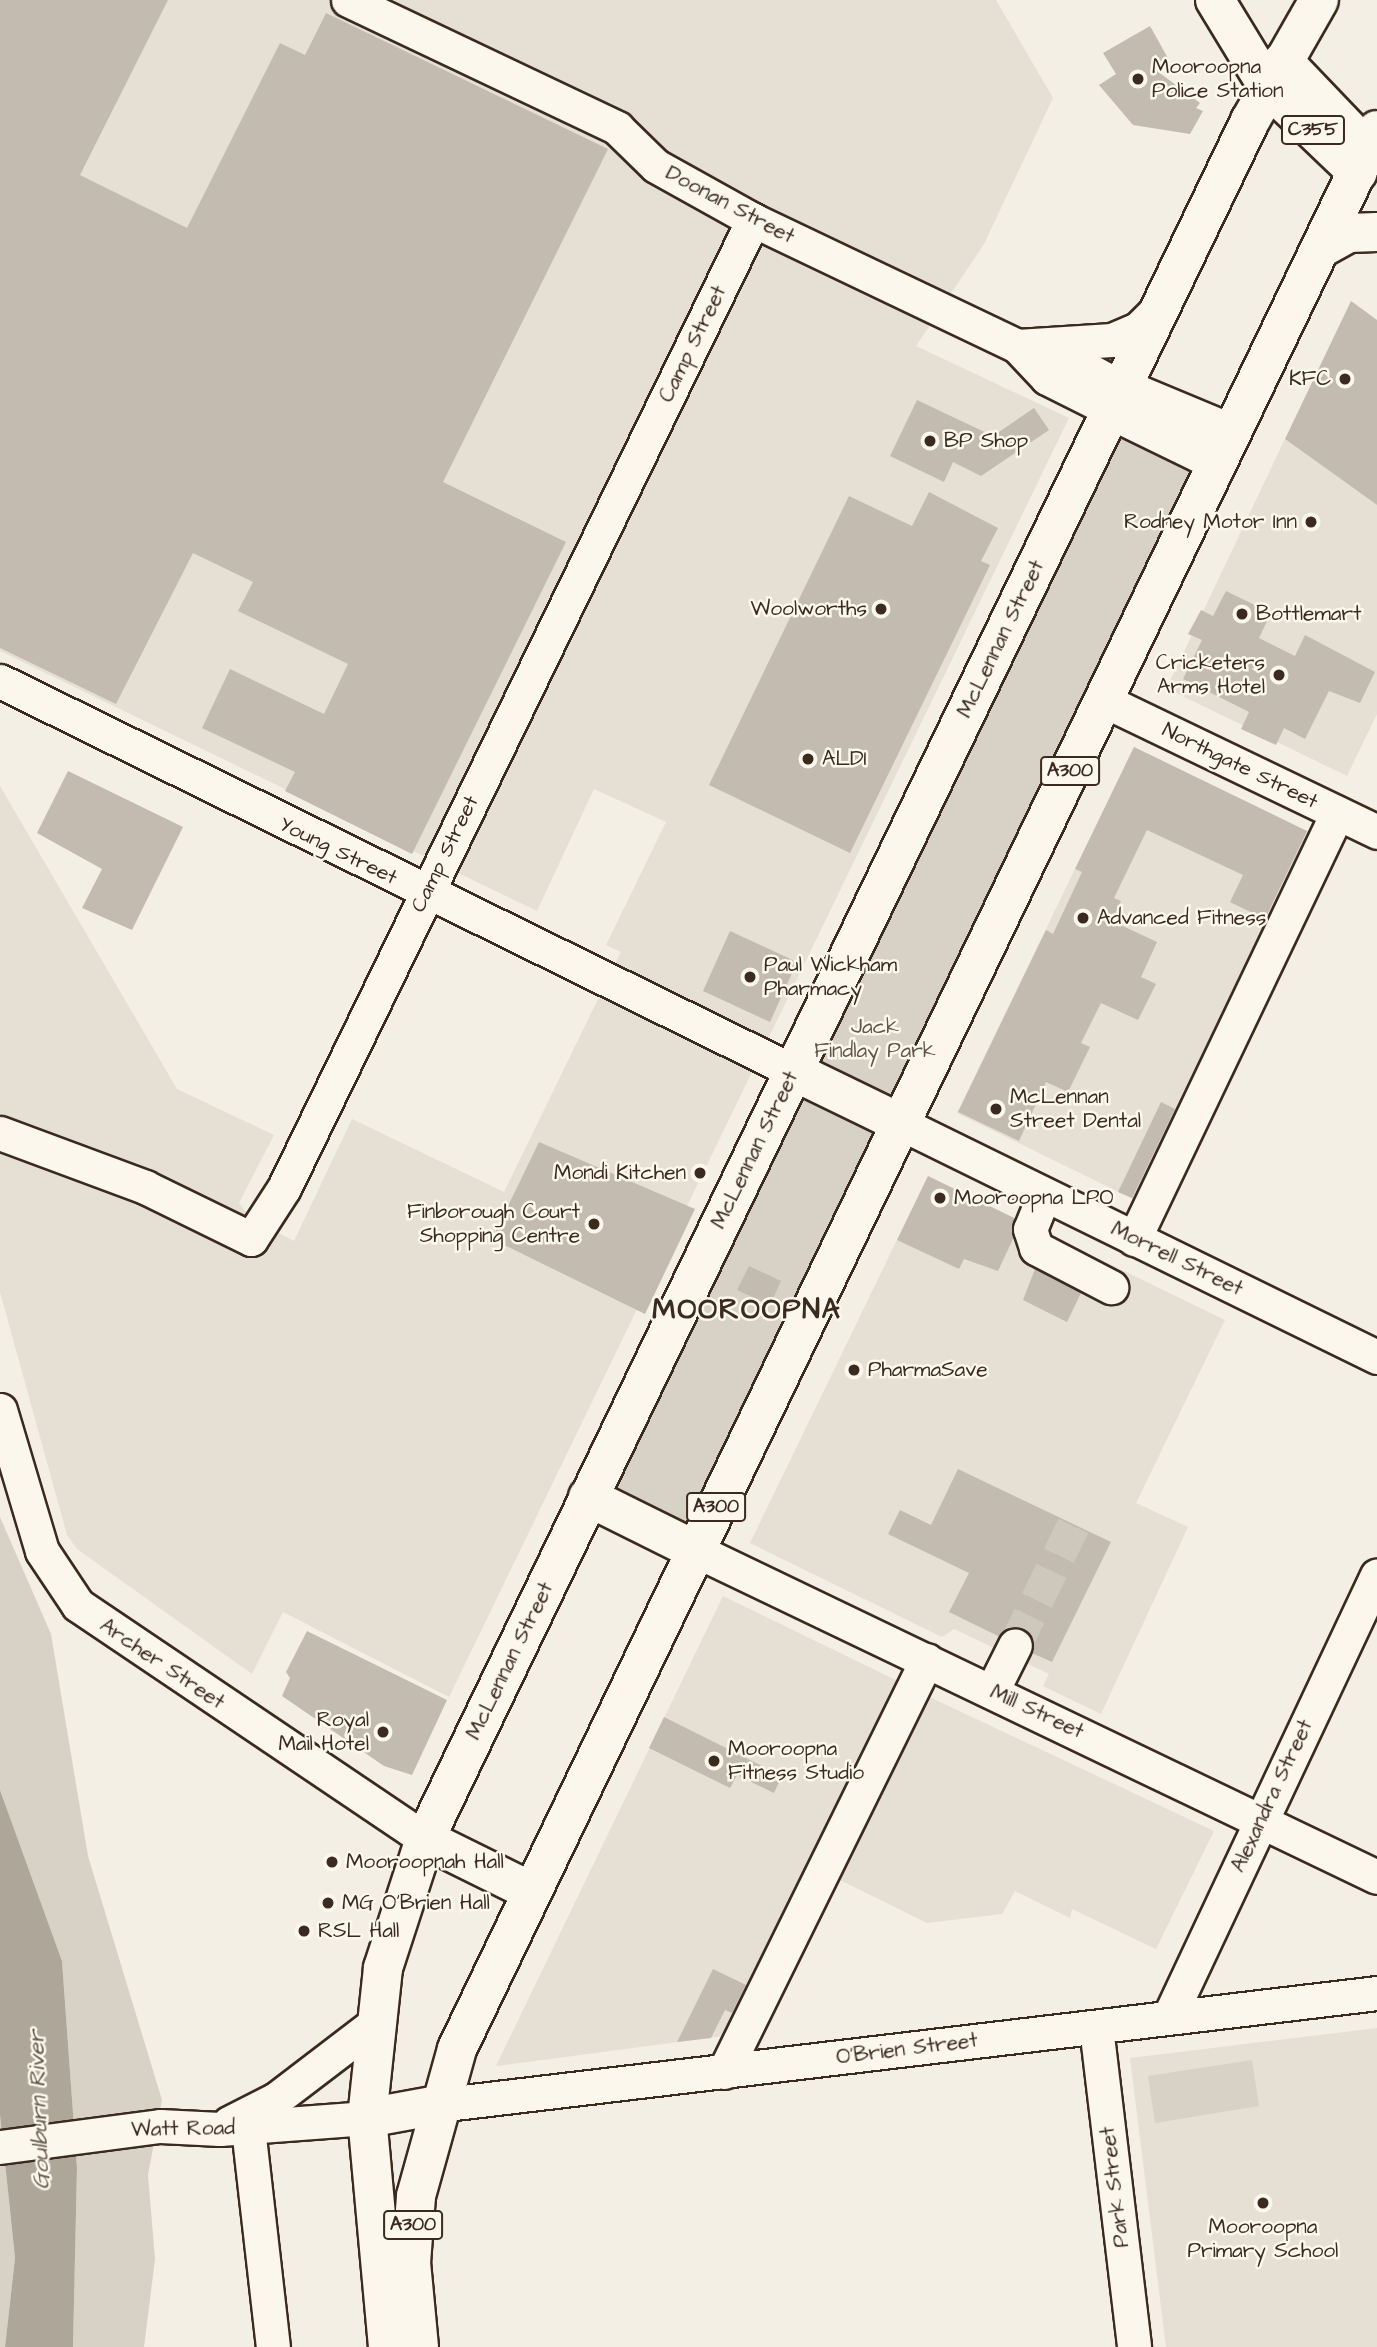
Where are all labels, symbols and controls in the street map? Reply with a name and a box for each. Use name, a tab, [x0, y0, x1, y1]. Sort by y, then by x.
place label: Mooroopna Police Station	[1152, 54, 1283, 104]
marker: Mooroopna Police Station	[1130, 71, 1146, 87]
road number: C355	[1280, 114, 1346, 146]
street label: Doonan Street	[661, 161, 799, 249]
street label: Camp Street	[654, 282, 732, 406]
place label: KFC	[1289, 366, 1331, 392]
marker: KFC	[1337, 371, 1353, 387]
place label: BP Shop	[944, 428, 1028, 454]
marker: BP Shop	[922, 433, 938, 449]
place label: Rodney Motor Inn	[1124, 509, 1297, 535]
marker: Rodney Motor Inn	[1303, 514, 1319, 530]
street label: McLennan Street	[952, 556, 1050, 722]
place label: Woolworths	[751, 596, 867, 622]
marker: Woolworths	[873, 601, 889, 617]
place label: Bottlemart	[1256, 601, 1361, 627]
marker: Bottlemart	[1234, 606, 1250, 622]
place label: Cricketers Arms Hotel	[1156, 650, 1265, 700]
marker: Cricketers Arms Hotel	[1271, 667, 1287, 683]
street label: Northgate Street	[1158, 717, 1322, 815]
place label: ALDI	[822, 746, 867, 772]
marker: ALDI	[800, 751, 816, 767]
road number: A300	[1038, 756, 1102, 786]
street label: Camp Street	[406, 792, 484, 916]
street label: Young Street	[275, 812, 401, 890]
place label: Advanced Fitness	[1097, 905, 1266, 931]
marker: Advanced Fitness	[1075, 910, 1091, 926]
place label: Paul Wickham Pharmacy	[764, 952, 897, 1002]
marker: Paul Wickham Pharmacy	[742, 969, 758, 985]
park label: Jack Findlay Park	[814, 1014, 936, 1064]
street label: McLennan Street	[706, 1067, 804, 1233]
place label: McLennan Street Dental	[1010, 1084, 1141, 1134]
marker: McLennan Street Dental	[988, 1101, 1004, 1117]
place label: Mondi Kitchen	[554, 1160, 686, 1186]
marker: Mondi Kitchen	[692, 1165, 708, 1181]
place label: Mooroopna LPO	[954, 1185, 1113, 1211]
marker: Mooroopna LPO	[932, 1190, 948, 1206]
place label: Finborough Court Shopping Centre	[407, 1199, 580, 1249]
marker: Finborough Court Shopping Centre	[586, 1216, 602, 1232]
street label: Morrell Street	[1107, 1216, 1247, 1302]
district label: MOOROOPNA	[653, 1293, 841, 1327]
place label: PharmaSave	[868, 1357, 988, 1383]
marker: PharmaSave	[846, 1362, 862, 1378]
road number: A300	[684, 1492, 748, 1522]
street label: McLennan Street	[461, 1578, 559, 1744]
street label: Archer Street	[95, 1613, 229, 1715]
street label: Mill Street	[986, 1679, 1088, 1745]
place label: Royal Mail Hotel	[278, 1707, 369, 1757]
street label: Alexandra Street	[1226, 1716, 1318, 1876]
marker: Royal Mail Hotel	[375, 1724, 391, 1740]
place label: Mooroopna Fitness Studio	[728, 1736, 864, 1786]
marker: Mooroopna Fitness Studio	[706, 1753, 722, 1769]
place label: Mooroopnah Hall	[346, 1849, 504, 1875]
marker: Mooroopnah Hall	[324, 1854, 340, 1870]
place label: MG O'Brien Hall	[342, 1890, 490, 1916]
marker: MG O'Brien Hall	[320, 1895, 336, 1911]
place label: RSL Hall	[318, 1918, 399, 1944]
marker: RSL Hall	[296, 1923, 312, 1939]
street label: O'Brien Street	[835, 2028, 979, 2070]
water label: Goulburn River	[22, 2030, 56, 2190]
street label: Watt Road	[131, 2115, 235, 2143]
street label: Park Street	[1095, 2125, 1135, 2249]
marker: Mooroopna Primary School	[1255, 2195, 1271, 2211]
road number: A300	[382, 2210, 444, 2240]
place label: Mooroopna Primary School	[1188, 2214, 1338, 2264]

